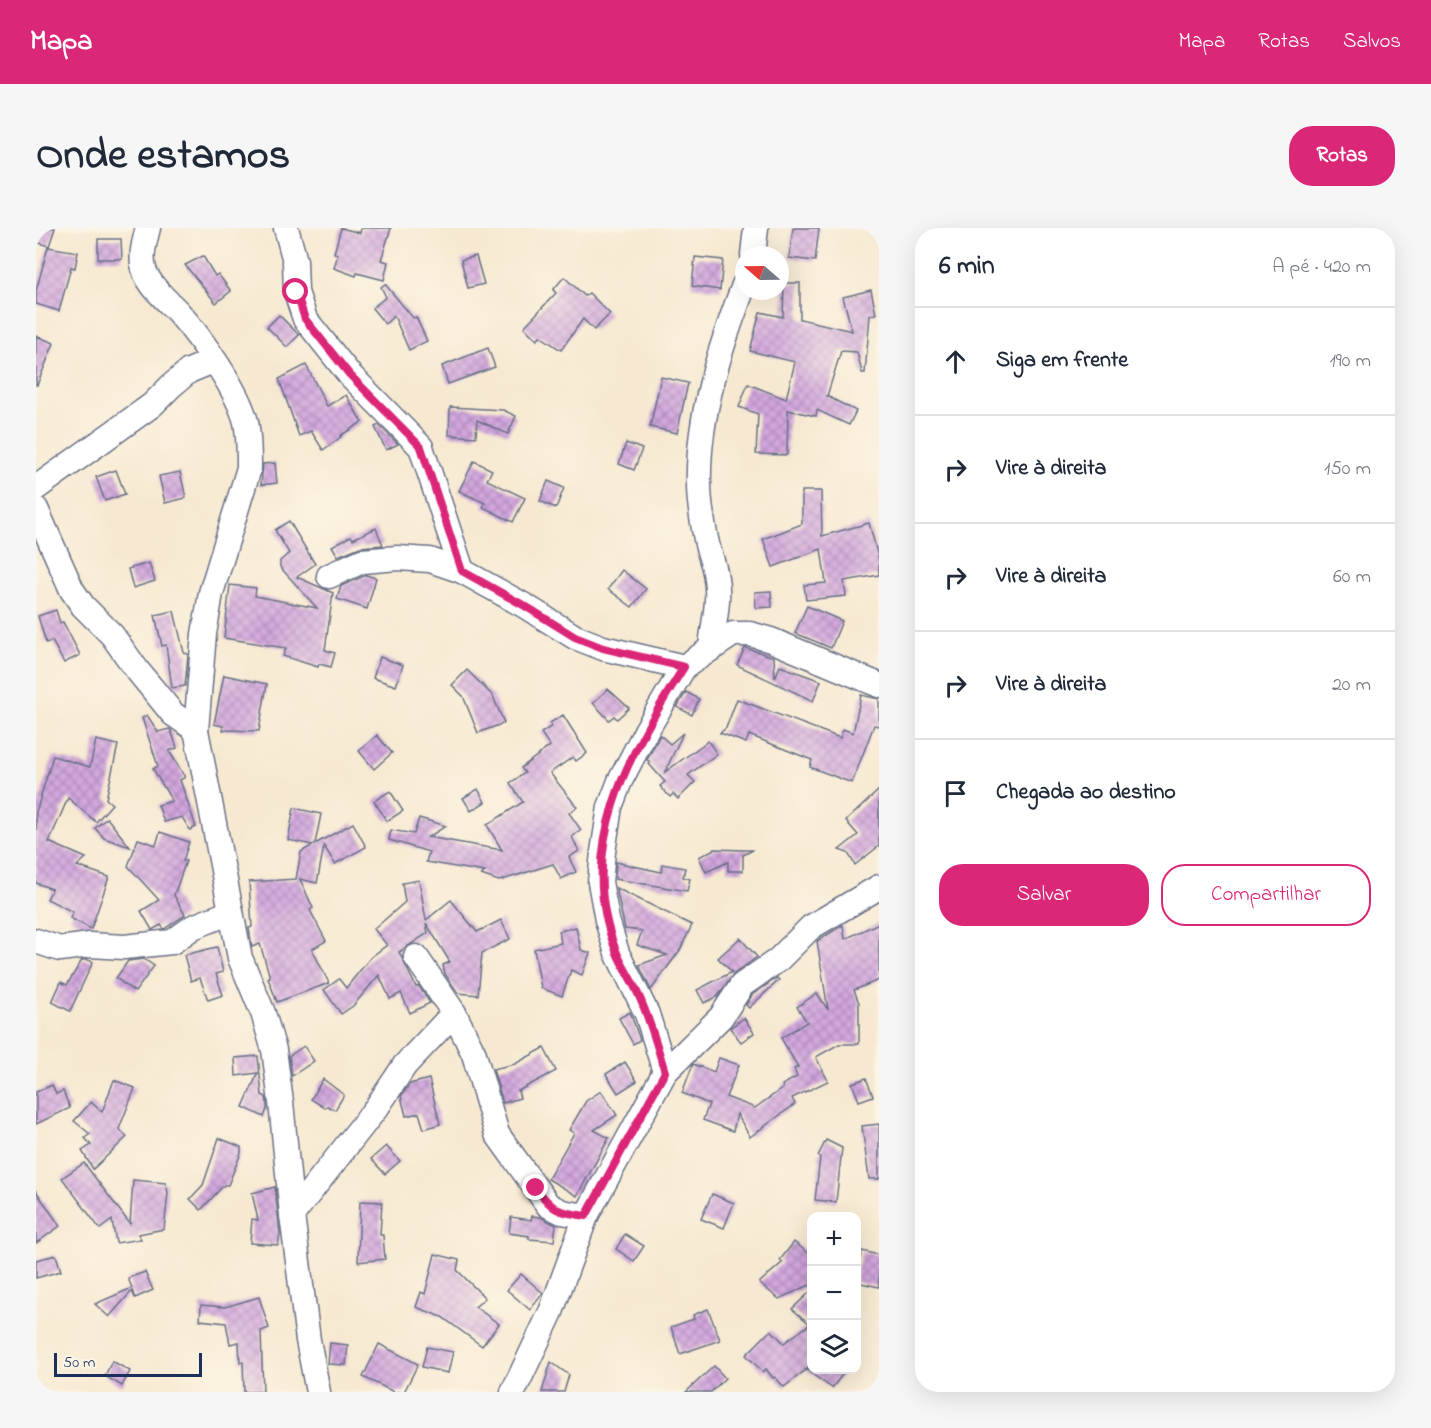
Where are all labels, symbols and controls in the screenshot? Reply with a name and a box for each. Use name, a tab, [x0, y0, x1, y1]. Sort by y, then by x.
text: Mapa	[30, 22, 92, 63]
text: Mapa	[1178, 27, 1225, 57]
text: Rotas	[1258, 27, 1310, 57]
text: Salvos	[1343, 27, 1401, 57]
text: Onde estamos	[36, 126, 290, 187]
button: Rotas	[1289, 126, 1395, 186]
north arrow	[735, 246, 789, 300]
text: 6 min	[939, 248, 995, 286]
text: A pé · 420 m	[1272, 253, 1371, 282]
route start	[282, 278, 308, 304]
icon: ahead	[939, 345, 972, 378]
text: Siga em frente	[996, 345, 1128, 377]
text: 190 m	[1329, 347, 1371, 376]
icon: right	[939, 453, 972, 486]
text: Vire à direita	[996, 453, 1106, 485]
text: 150 m	[1324, 455, 1371, 484]
icon: right	[939, 561, 972, 594]
text: Vire à direita	[996, 561, 1106, 593]
text: 60 m	[1333, 563, 1371, 592]
icon: right	[939, 669, 972, 702]
text: Vire à direita	[996, 669, 1106, 701]
text: 20 m	[1332, 671, 1371, 700]
icon: arrive	[939, 777, 972, 810]
text: Chegada ao destino	[996, 777, 1176, 809]
button: Salvar	[939, 864, 1149, 926]
button: Compartilhar	[1161, 864, 1371, 926]
route end	[522, 1174, 548, 1200]
map controls	[807, 1212, 861, 1374]
button: +	[807, 1212, 861, 1266]
button: −	[807, 1266, 861, 1320]
button: layers	[807, 1320, 861, 1374]
scale bar	[54, 1350, 202, 1378]
text: 50 m	[63, 1351, 95, 1375]

